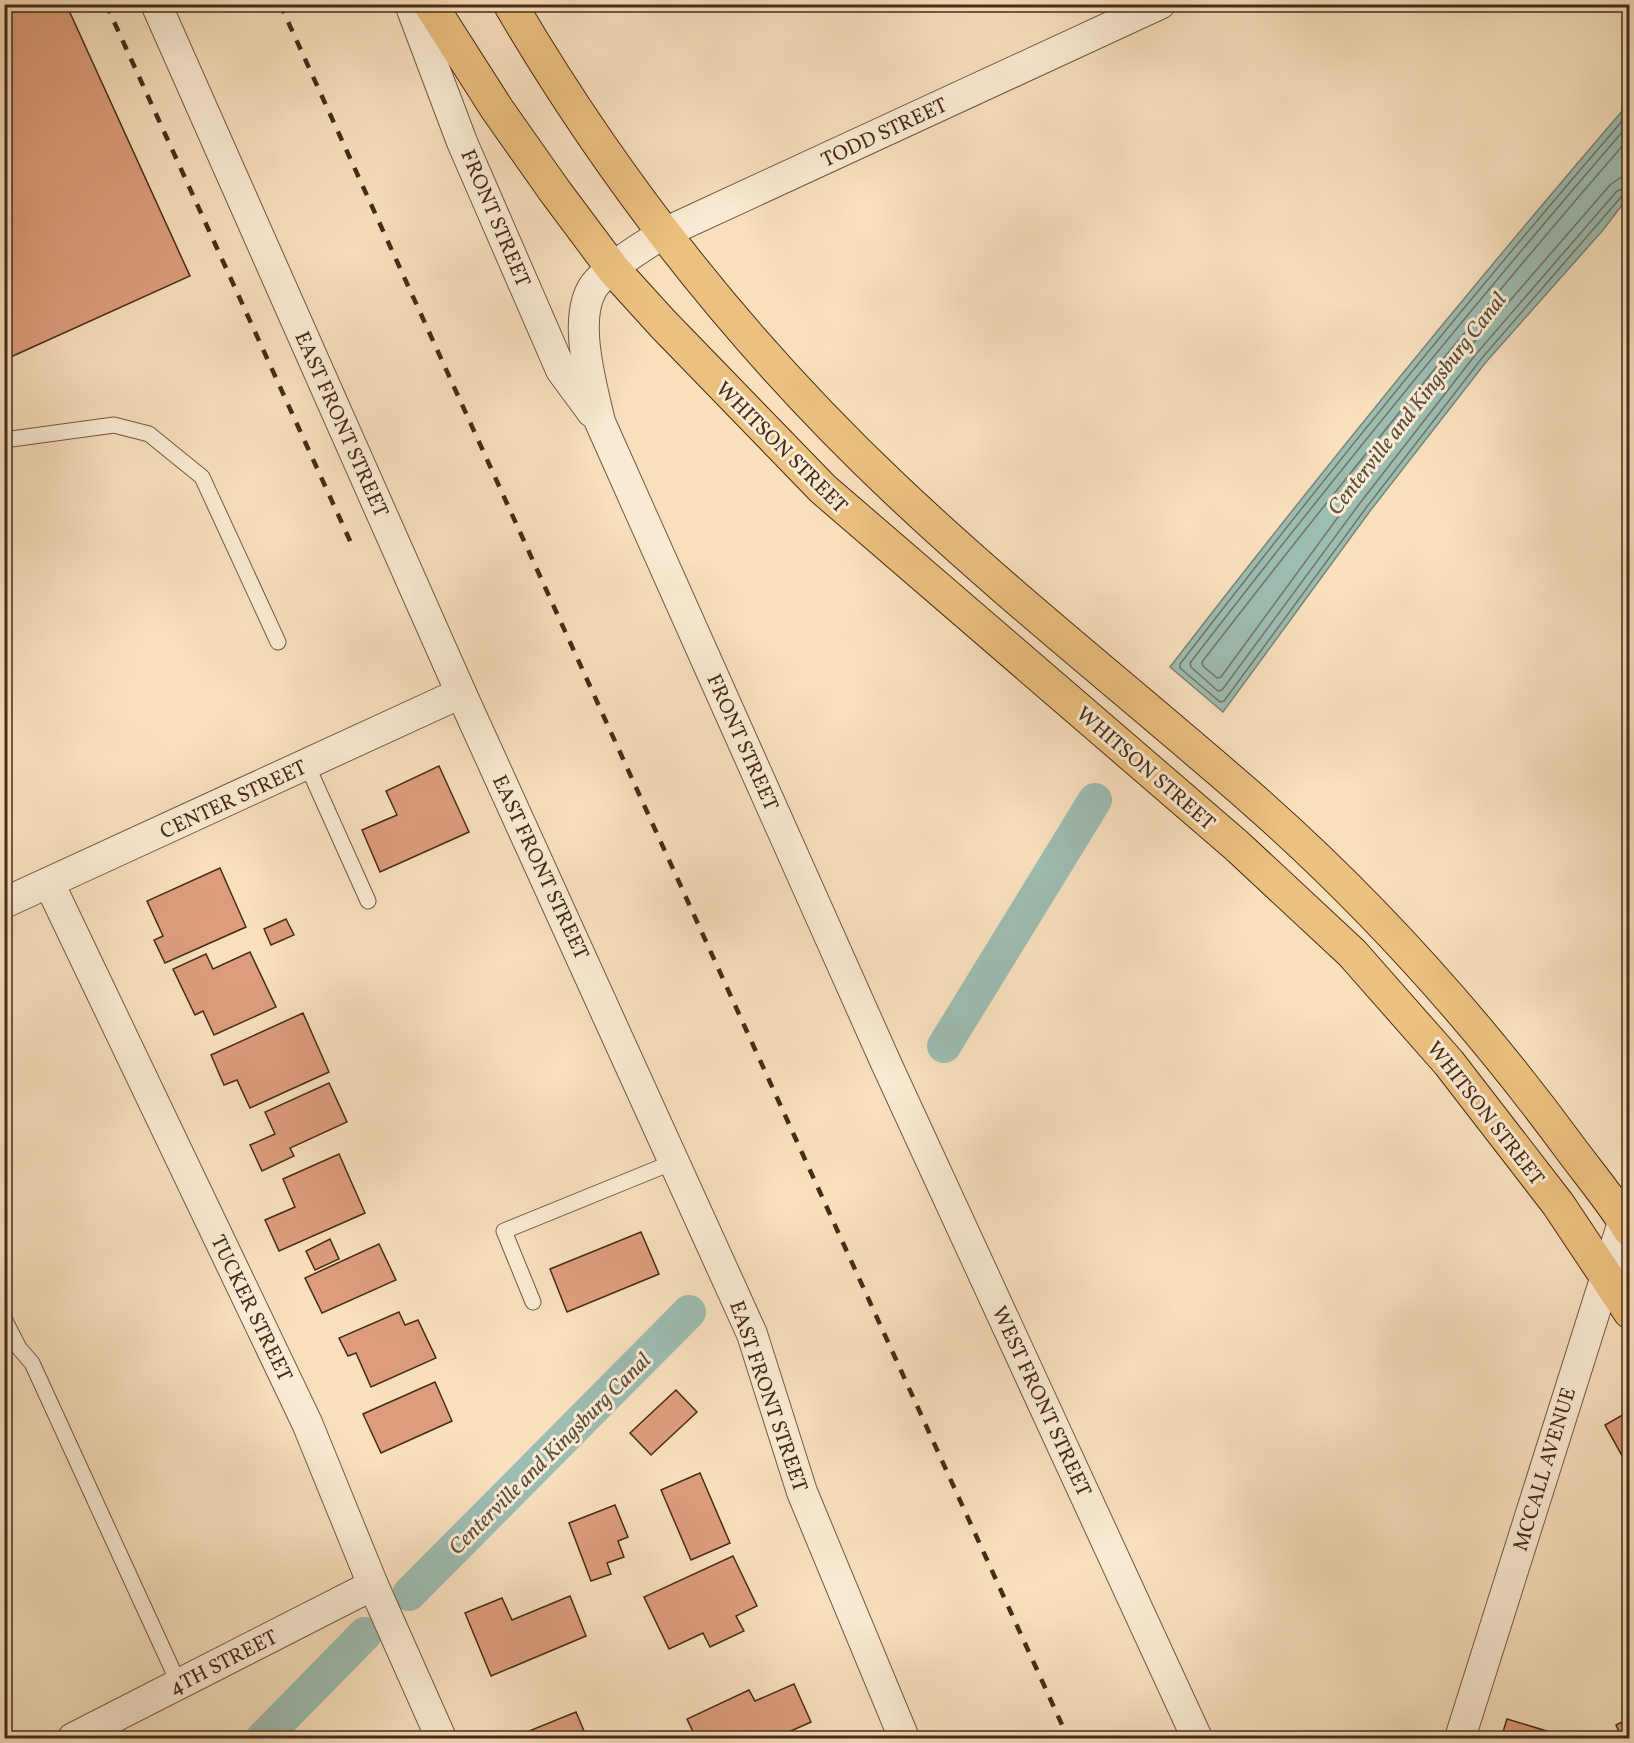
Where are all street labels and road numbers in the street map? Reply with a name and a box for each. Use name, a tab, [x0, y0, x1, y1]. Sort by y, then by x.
street label: TODD STREET	[817, 91, 953, 175]
street label: FRONT STREET	[453, 145, 537, 292]
street label: EAST FRONT STREET	[287, 327, 395, 522]
street label: WHITSON STREET	[708, 376, 853, 521]
street label: FRONT STREET	[699, 670, 785, 816]
street label: WHITSON STREET	[1069, 700, 1221, 838]
street label: CENTER STREET	[156, 754, 312, 847]
street label: EAST FRONT STREET	[484, 771, 595, 965]
street label: WHITSON STREET	[1419, 1036, 1550, 1192]
street label: TUCKER STREET	[203, 1231, 299, 1387]
street label: EAST FRONT STREET	[721, 1297, 814, 1496]
street label: WEST FRONT STREET	[984, 1302, 1098, 1502]
street label: MCCALL AVENUE	[1507, 1384, 1584, 1555]
street label: 4TH STREET	[164, 1624, 283, 1703]

